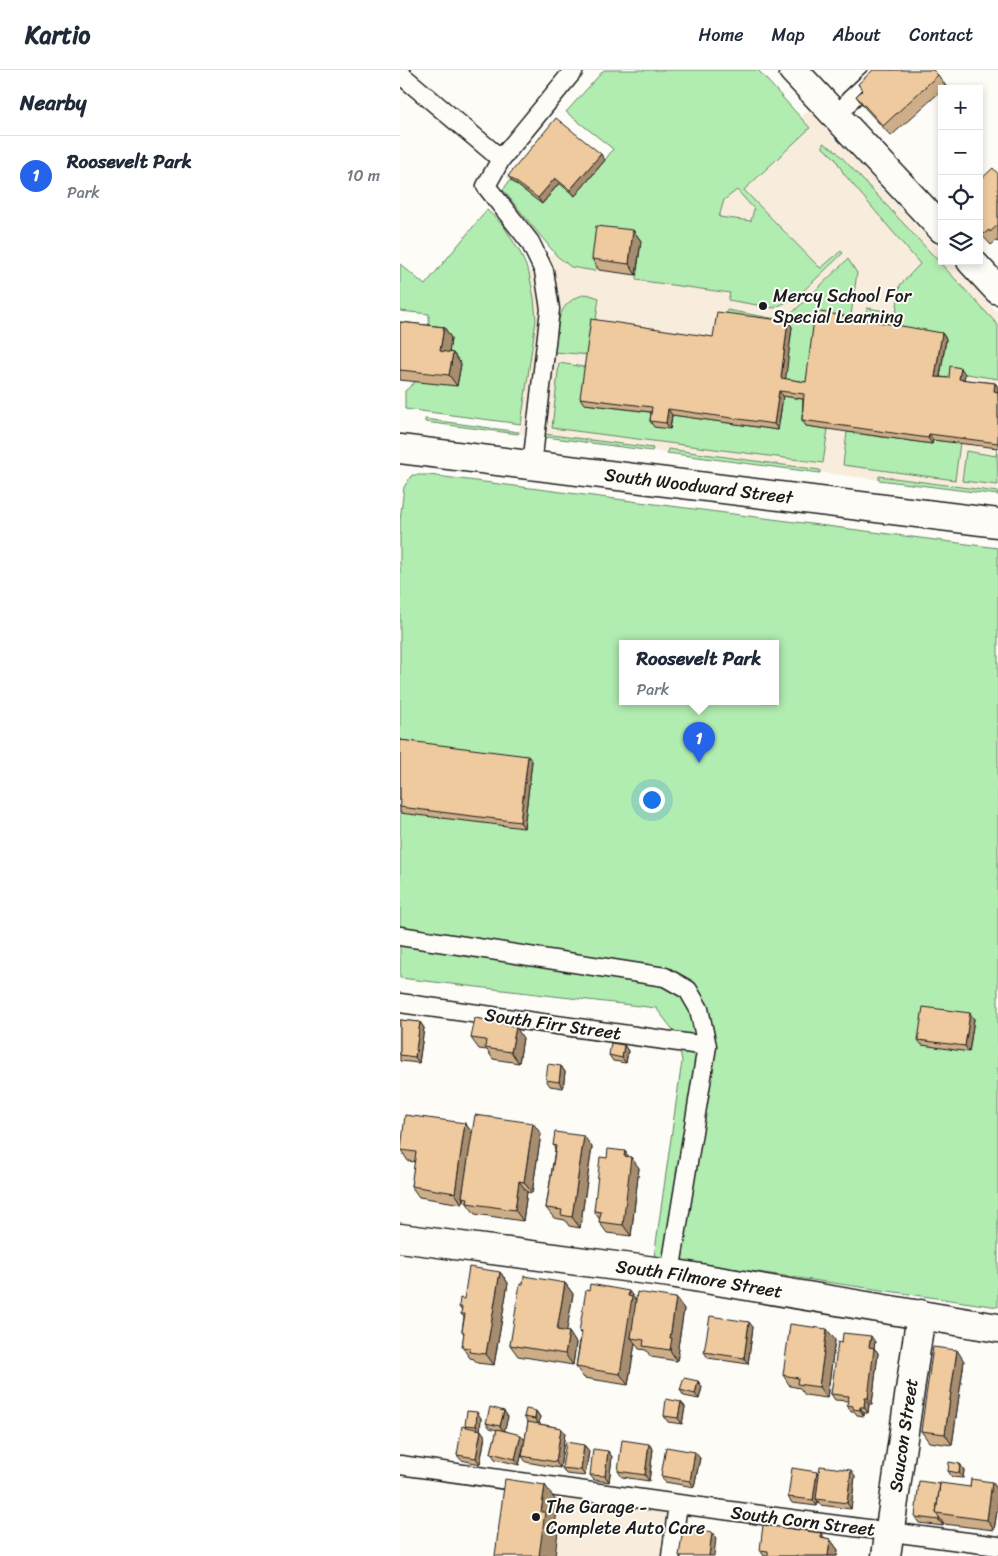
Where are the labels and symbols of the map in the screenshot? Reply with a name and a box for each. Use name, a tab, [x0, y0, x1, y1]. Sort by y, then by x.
place label: Mercy School For Special Learning	[773, 280, 913, 333]
marker: Mercy School For Special Learning	[757, 300, 769, 312]
street label: South Woodward Street	[603, 458, 795, 514]
pin: 1	[683, 722, 715, 763]
your location	[639, 787, 665, 813]
street label: South Firr Street	[483, 999, 623, 1049]
street label: South Filmore Street	[614, 1250, 785, 1308]
street label: Saucon Street	[879, 1376, 928, 1494]
place label: The Garage - Complete Auto Care	[546, 1491, 705, 1544]
street label: South Corn Street	[729, 1496, 877, 1546]
marker: The Garage - Complete Auto Care	[530, 1511, 542, 1523]

